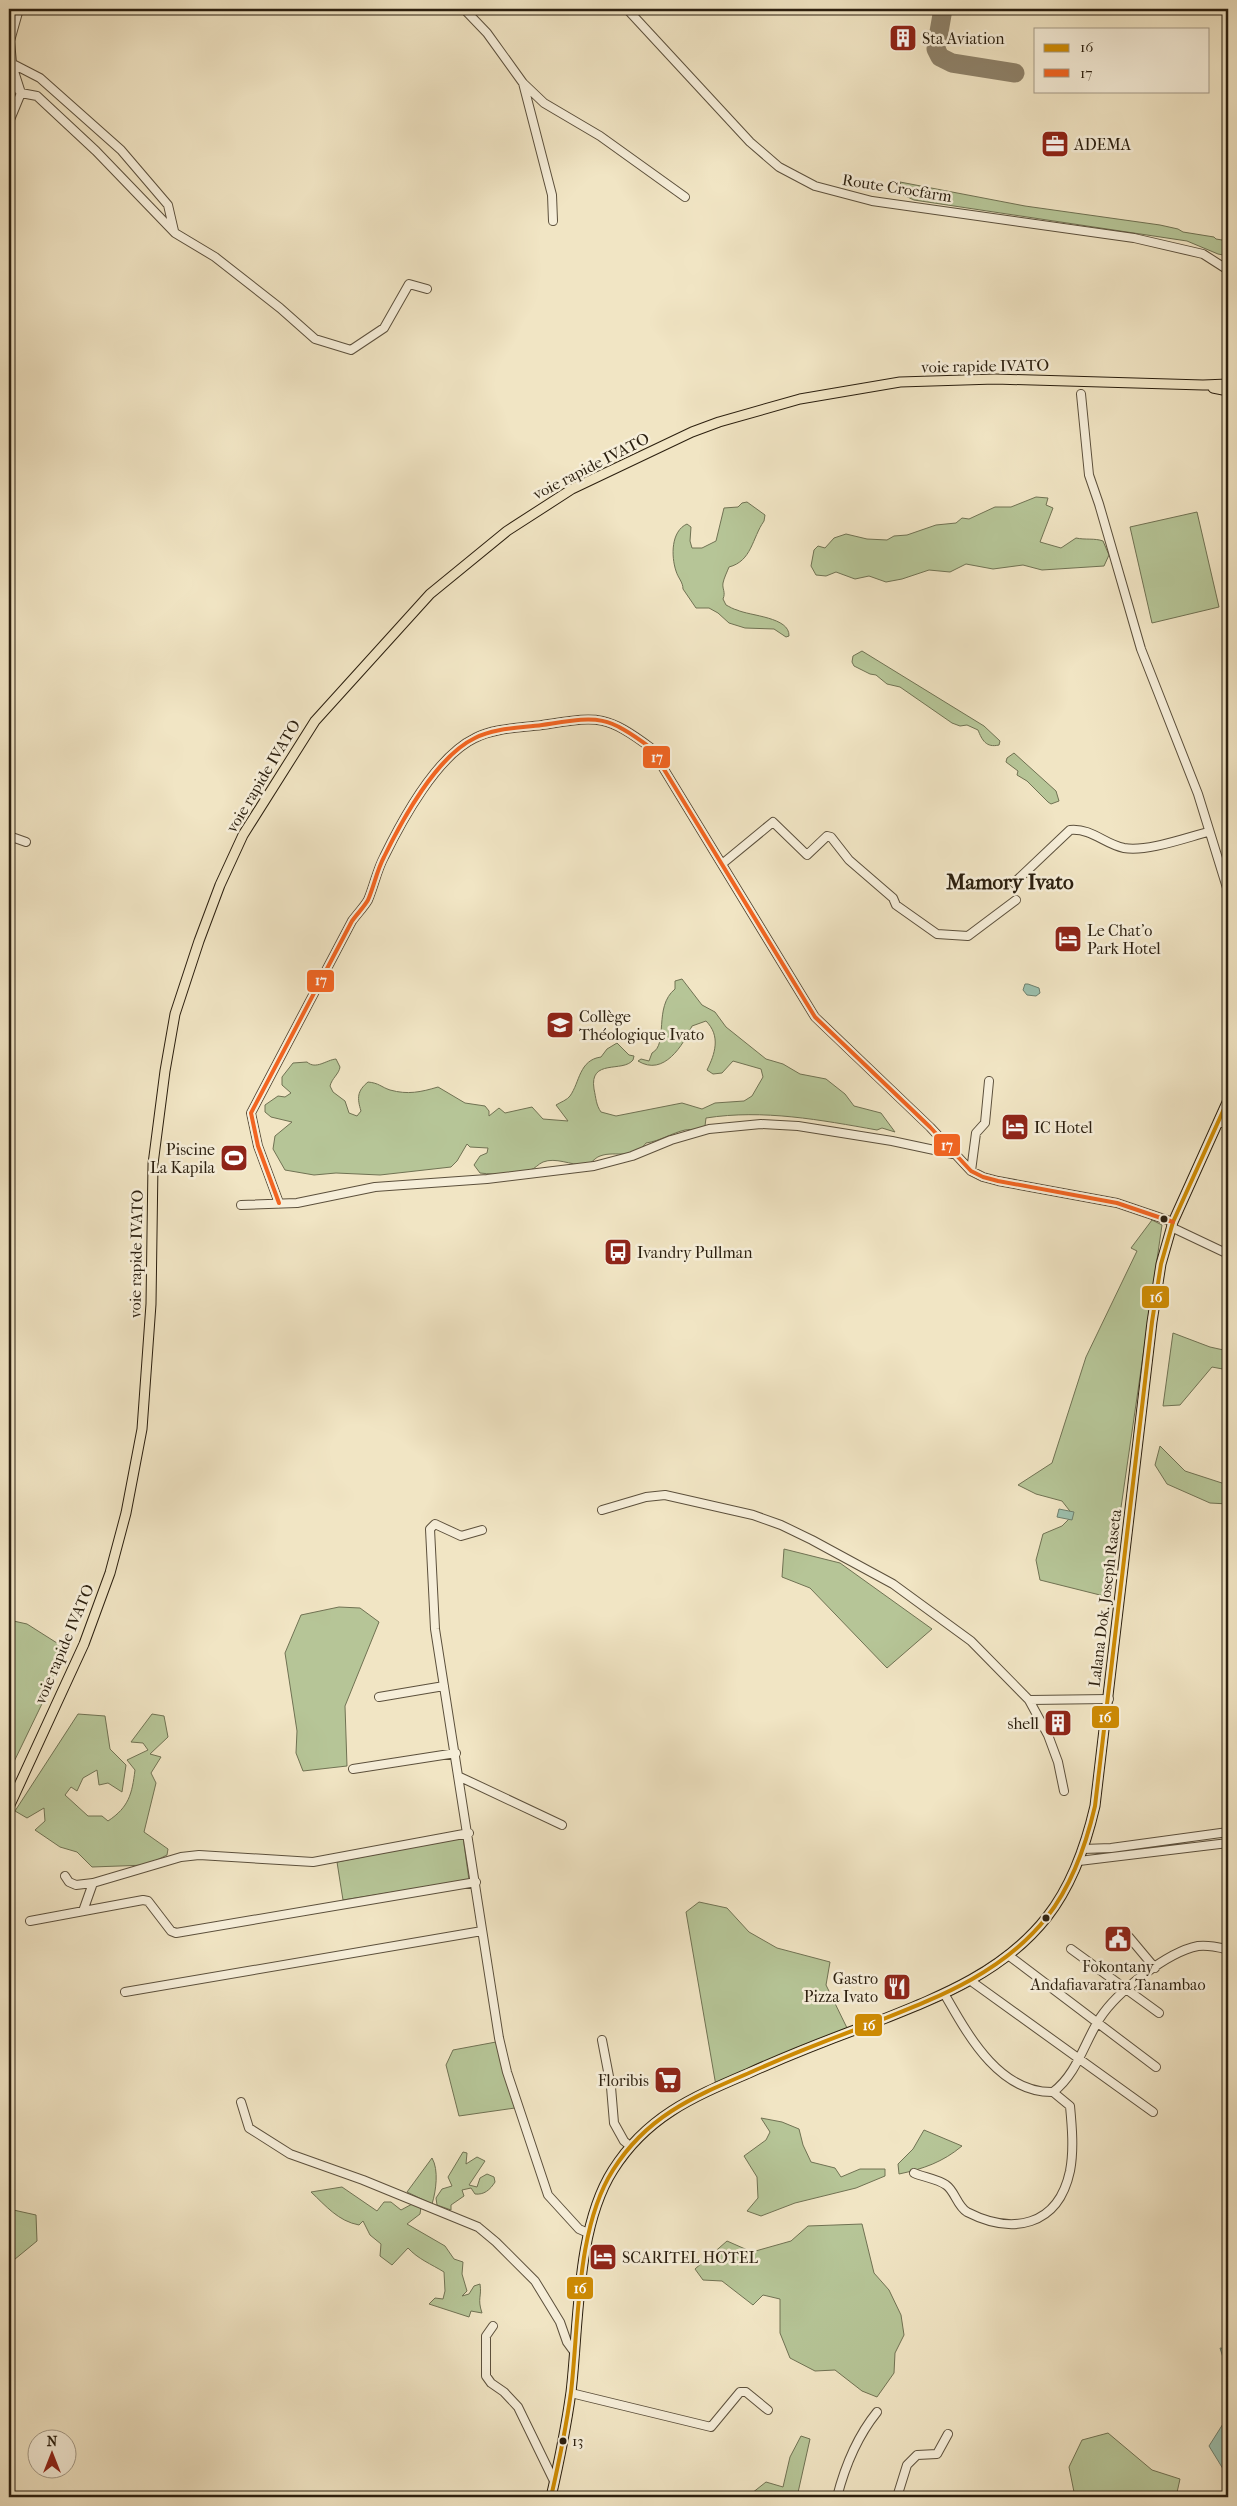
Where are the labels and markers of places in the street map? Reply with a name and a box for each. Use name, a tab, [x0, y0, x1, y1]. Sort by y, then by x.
building icon: Sta Aviation	[888, 23, 918, 53]
place label: Sta Aviation	[922, 29, 1005, 48]
office icon: ADEMA	[1040, 129, 1070, 159]
place label: ADEMA	[1073, 135, 1132, 154]
place label: Le Chat'o Park Hotel	[1087, 921, 1161, 958]
hotel icon: Le Chat'o Park Hotel	[1053, 924, 1083, 954]
place label: Collège Théologique Ivato	[579, 1007, 704, 1044]
school or university icon: Collège Théologique Ivato	[545, 1010, 575, 1040]
hotel icon: IC Hotel	[1000, 1112, 1030, 1142]
place label: IC Hotel	[1034, 1118, 1093, 1137]
place label: Piscine La Kapila	[150, 1140, 216, 1177]
sports icon: Piscine La Kapila	[219, 1143, 249, 1173]
unlabelled marker	[1159, 1214, 1169, 1224]
bus stop icon: Ivandry Pullman	[603, 1237, 633, 1267]
place label: Ivandry Pullman	[637, 1243, 753, 1262]
building icon: shell	[1043, 1708, 1073, 1738]
place label: shell	[1008, 1714, 1040, 1733]
unlabelled marker	[1041, 1913, 1051, 1923]
public building icon: Fokontany Andafiavaratra Tanambao	[1103, 1924, 1133, 1954]
place label: Fokontany Andafiavaratra Tanambao	[1029, 1957, 1206, 1994]
place label: Gastro Pizza Ivato	[804, 1969, 878, 2006]
restaurant icon: Gastro Pizza Ivato	[882, 1972, 912, 2002]
supermarket icon: Floribis	[653, 2065, 683, 2095]
place label: Floribis	[598, 2071, 649, 2090]
hotel icon: SCARITEL HOTEL	[588, 2242, 618, 2272]
place label: SCARITEL HOTEL	[622, 2248, 759, 2267]
place label: 13	[572, 2432, 584, 2450]
marker: 13	[558, 2436, 568, 2446]

